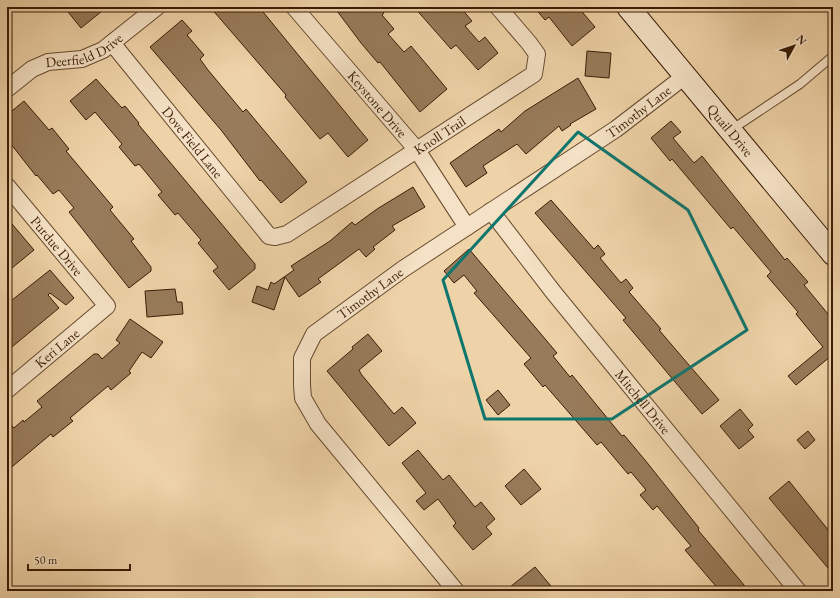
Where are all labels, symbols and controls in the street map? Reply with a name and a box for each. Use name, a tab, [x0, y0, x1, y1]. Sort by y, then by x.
north arrow	[774, 26, 814, 66]
street label: Deerfield Drive	[45, 29, 127, 71]
text: N	[793, 32, 810, 48]
street label: Keystone Drive	[344, 67, 412, 142]
street label: Timothy Lane	[602, 81, 675, 142]
street label: Quail Drive	[703, 100, 758, 161]
street label: Dove Field Lane	[158, 103, 228, 182]
street label: Knoll Trail	[410, 111, 469, 159]
street label: Purdue Drive	[27, 212, 87, 280]
street label: Timothy Lane	[334, 263, 407, 323]
street label: Keri Lane	[31, 324, 83, 372]
street label: Mitchell Drive	[611, 366, 675, 438]
scale bar	[28, 546, 130, 572]
text: 50 m	[34, 552, 58, 568]

